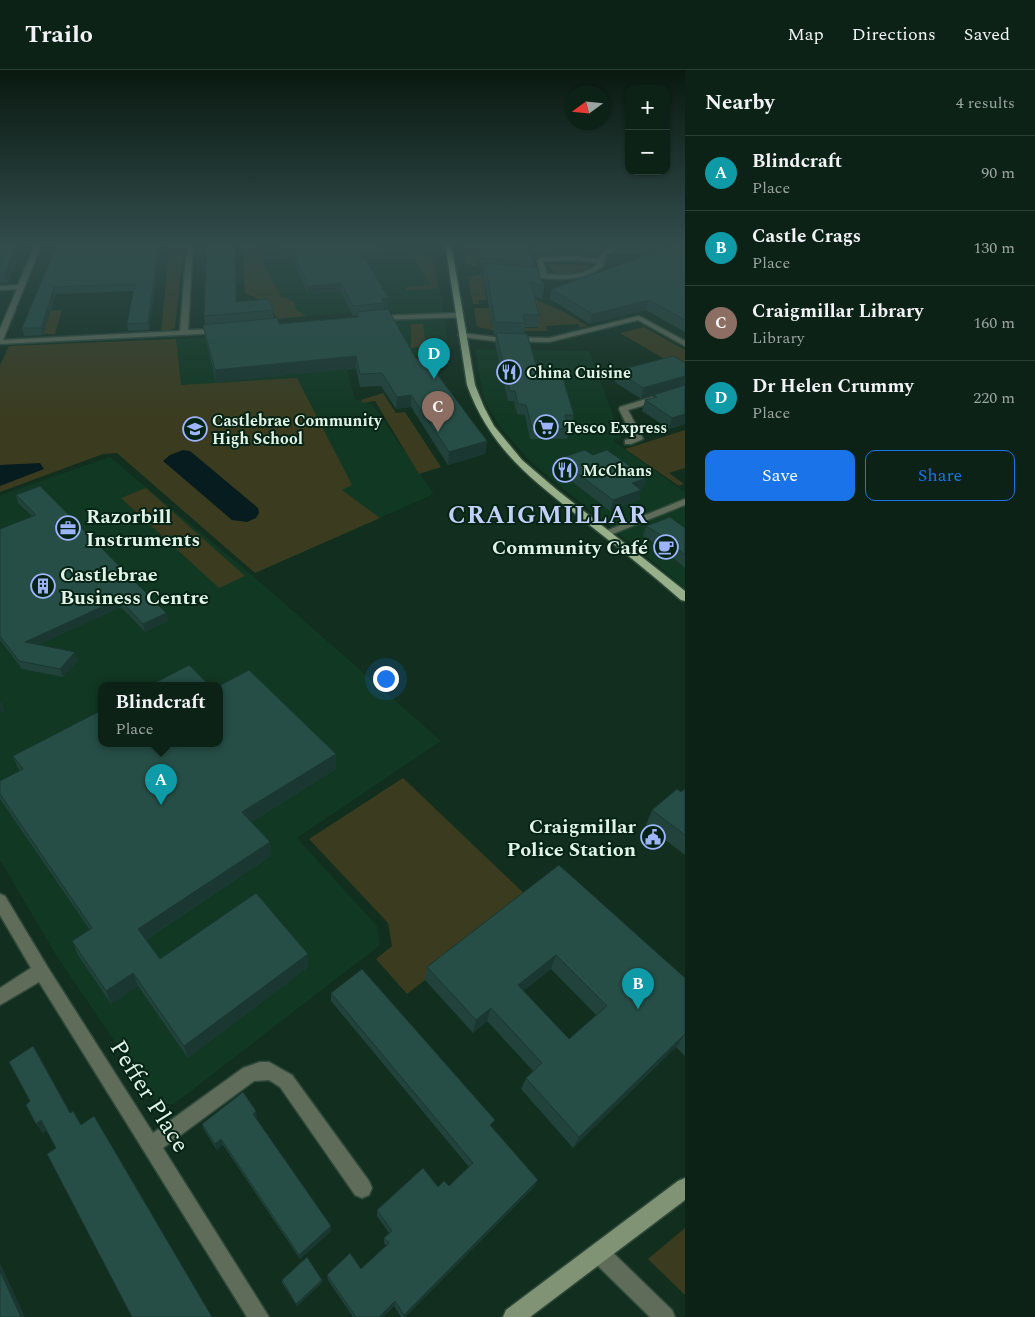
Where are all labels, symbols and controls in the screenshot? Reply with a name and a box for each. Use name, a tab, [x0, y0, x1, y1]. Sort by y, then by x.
text: Trailo	[25, 17, 93, 53]
text: Map	[788, 21, 824, 48]
text: Directions	[852, 21, 936, 48]
text: Saved	[964, 21, 1010, 48]
north arrow	[565, 85, 610, 130]
map controls	[625, 85, 670, 175]
button: +	[625, 85, 670, 130]
text: Nearby	[705, 87, 775, 119]
text: 4 results	[956, 91, 1015, 115]
button: −	[625, 130, 670, 175]
text: Blindcraft	[752, 147, 842, 176]
text: A	[715, 161, 727, 185]
text: 90 m	[981, 161, 1015, 185]
text: Place	[752, 176, 790, 200]
text: Castle Crags	[752, 222, 861, 251]
text: B	[715, 236, 727, 260]
text: 130 m	[973, 236, 1015, 260]
text: Place	[752, 251, 790, 275]
text: Craigmillar Library	[752, 297, 923, 326]
text: C	[715, 311, 727, 335]
text: 160 m	[973, 311, 1015, 335]
text: Library	[752, 326, 804, 350]
pin: D	[418, 338, 450, 379]
restaurant icon: China Cuisine	[496, 359, 522, 385]
place label: China Cuisine	[526, 361, 631, 385]
text: Dr Helen Crummy	[752, 372, 913, 401]
text: D	[715, 386, 727, 410]
text: 220 m	[973, 386, 1015, 410]
pin: C	[422, 391, 454, 432]
text: Place	[752, 401, 790, 425]
place label: Castlebrae Community High School	[212, 409, 383, 451]
supermarket icon: Tesco Express	[533, 414, 559, 440]
school or university icon: Castlebrae Community High School	[182, 416, 208, 442]
place label: Tesco Express	[564, 416, 667, 440]
button: Save	[705, 450, 855, 501]
button: Share	[865, 450, 1015, 501]
restaurant icon: McChans	[552, 457, 578, 483]
place label: McChans	[582, 459, 652, 483]
district label: CRAIGMILLAR	[448, 497, 648, 535]
place label: Razorbill Instruments	[86, 502, 200, 555]
office icon: Razorbill Instruments	[55, 515, 81, 541]
place label: Community Café	[492, 533, 648, 563]
cafe icon: Community Café	[653, 534, 679, 560]
place label: Castlebrae Business Centre	[60, 560, 209, 613]
building icon: Castlebrae Business Centre	[30, 573, 56, 599]
your location	[373, 666, 399, 692]
popup	[98, 682, 223, 747]
text: Blindcraft	[115, 688, 206, 717]
text: Place	[115, 717, 154, 741]
pin: A	[145, 764, 177, 805]
place label: Craigmillar Police Station	[507, 812, 636, 865]
public building icon: Craigmillar Police Station	[640, 824, 666, 850]
pin: B	[622, 968, 654, 1009]
street label: Peffer Place	[100, 1033, 198, 1160]

